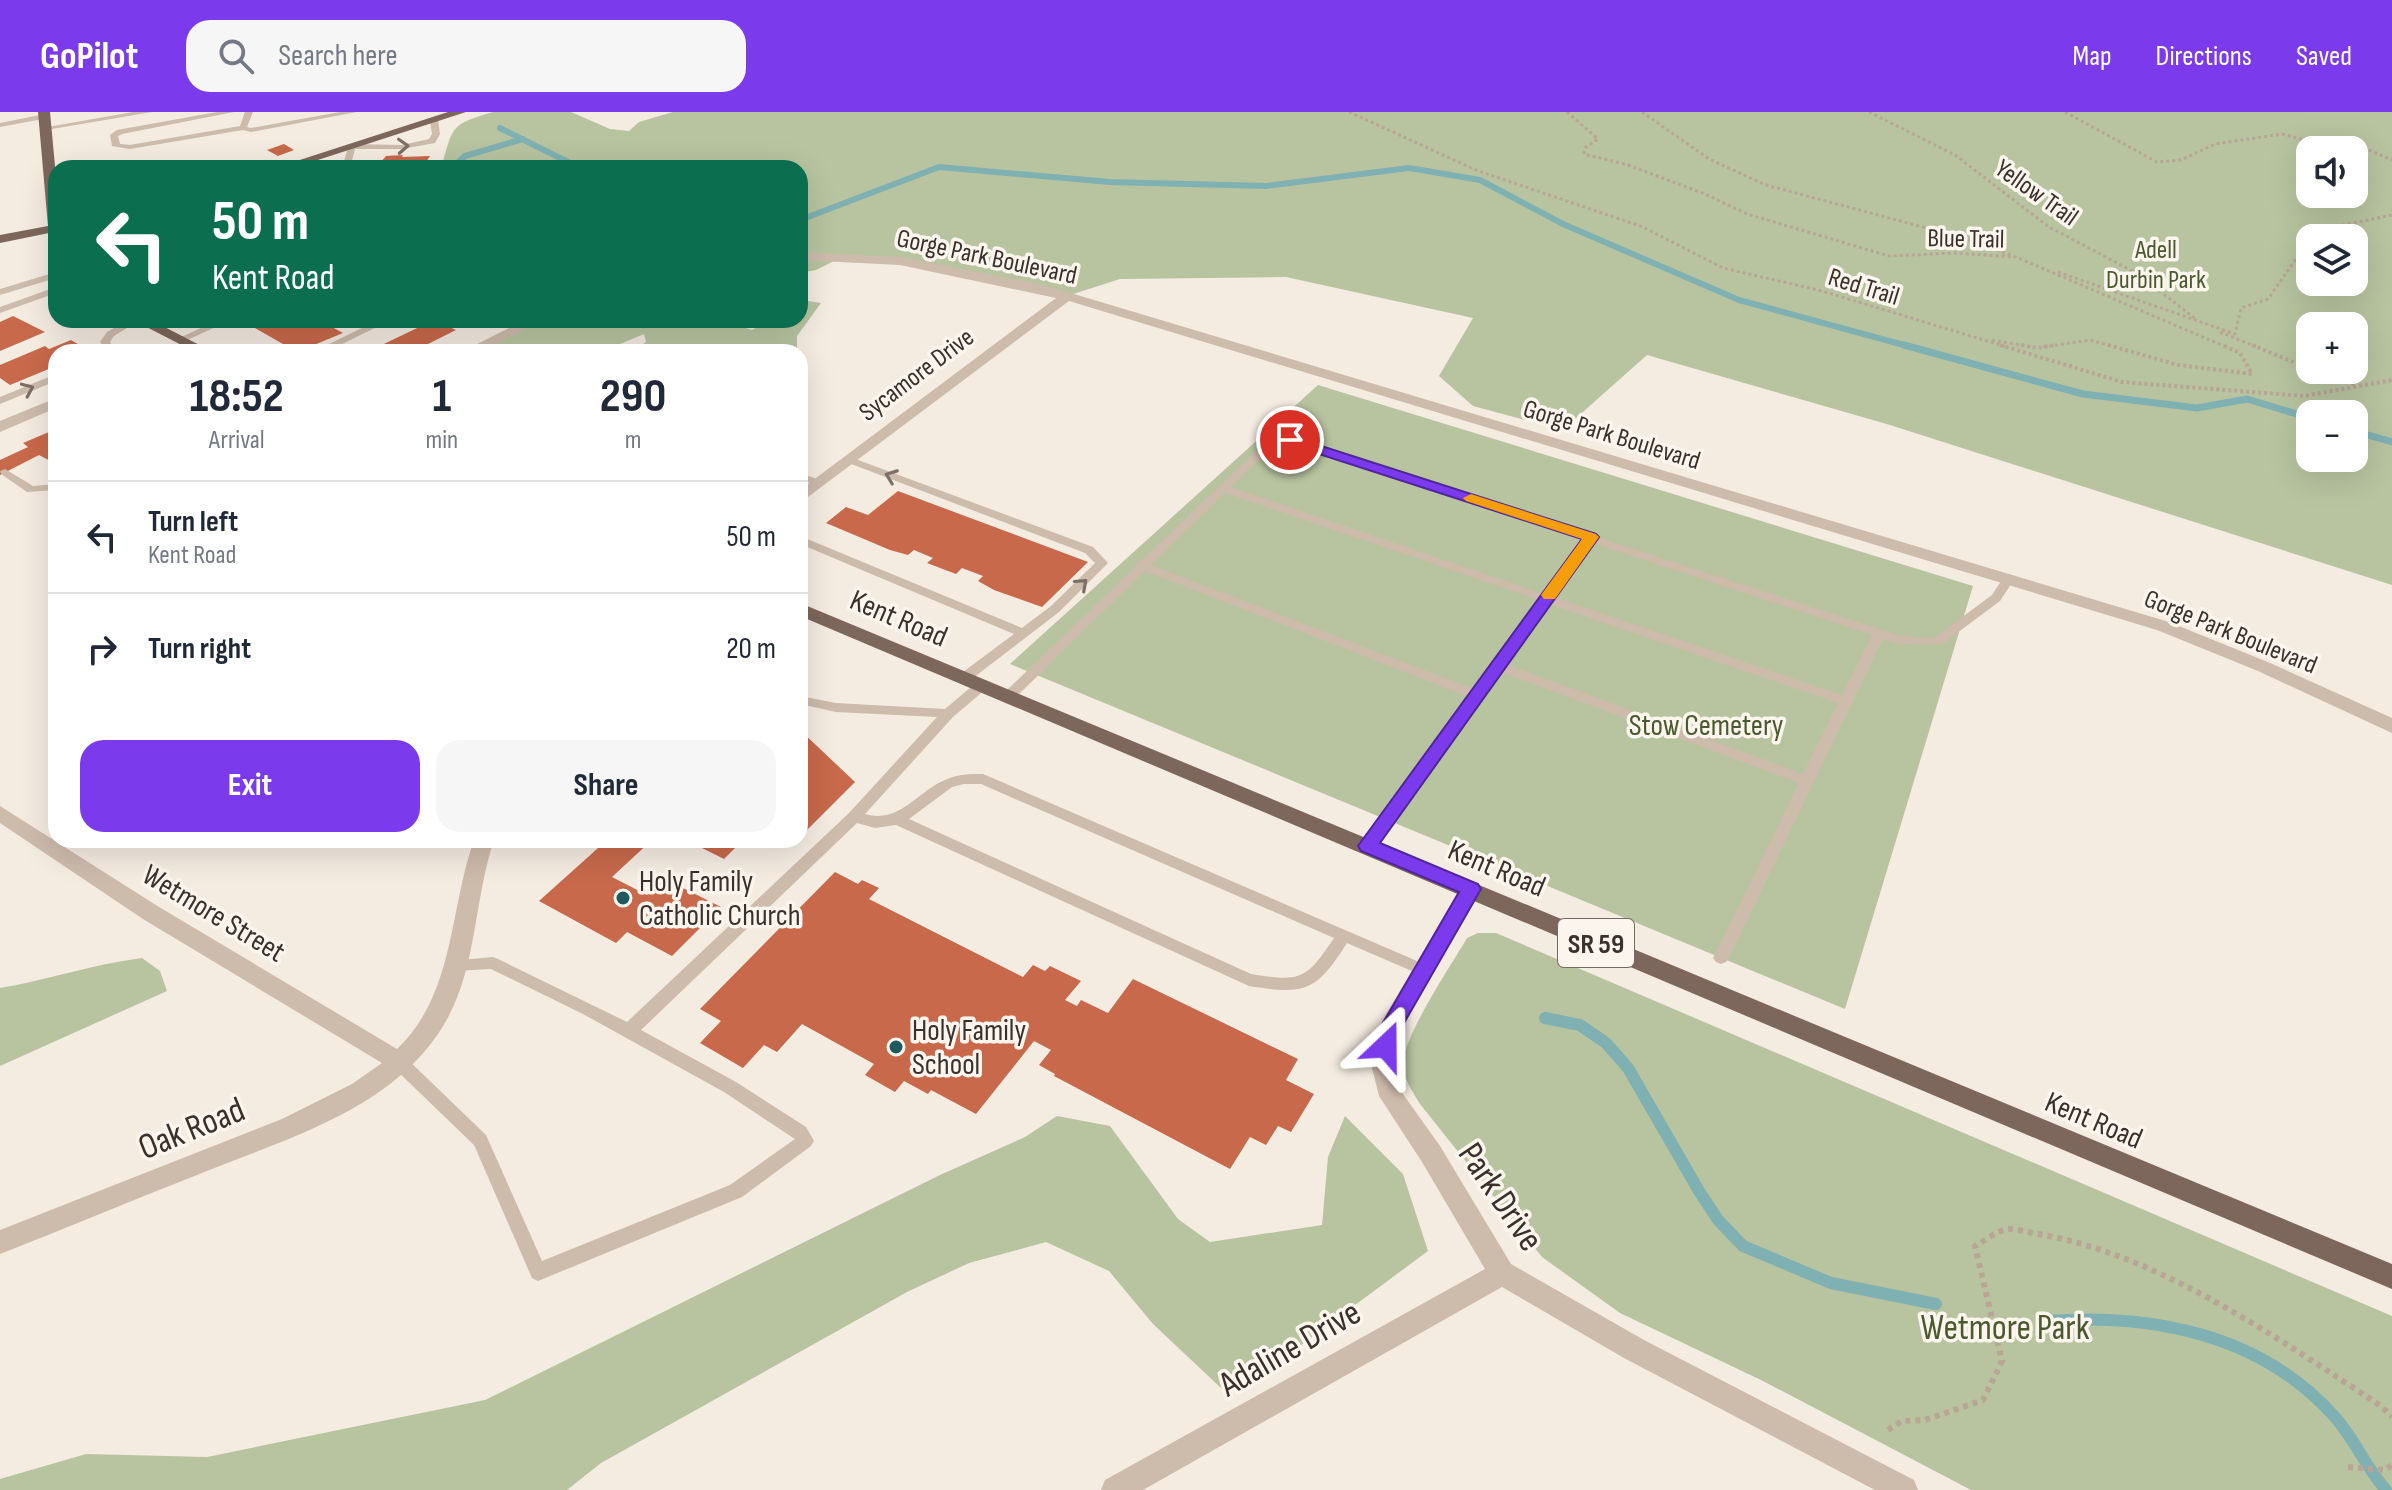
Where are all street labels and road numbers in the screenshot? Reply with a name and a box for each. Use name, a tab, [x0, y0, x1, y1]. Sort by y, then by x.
street label: Yellow Trail	[1989, 153, 2084, 233]
street label: Gorge Park Boulevard	[894, 223, 1080, 292]
street label: Blue Trail	[1927, 223, 2005, 256]
street label: Red Trail	[1824, 262, 1903, 313]
street label: Sycamore Drive	[853, 322, 980, 428]
street label: Gorge Park Boulevard	[1519, 394, 1704, 477]
street label: Kent Road	[845, 582, 953, 655]
street label: Gorge Park Boulevard	[2140, 584, 2321, 681]
street label: Kent Road	[1443, 832, 1551, 905]
street label: Wetmore Street	[136, 857, 291, 971]
road number: SR 59	[1558, 919, 1634, 967]
street label: Kent Road	[2040, 1084, 2148, 1157]
street label: Oak Road	[133, 1089, 251, 1170]
street label: Park Drive	[1448, 1135, 1552, 1260]
street label: Adaline Drive	[1211, 1291, 1369, 1407]

